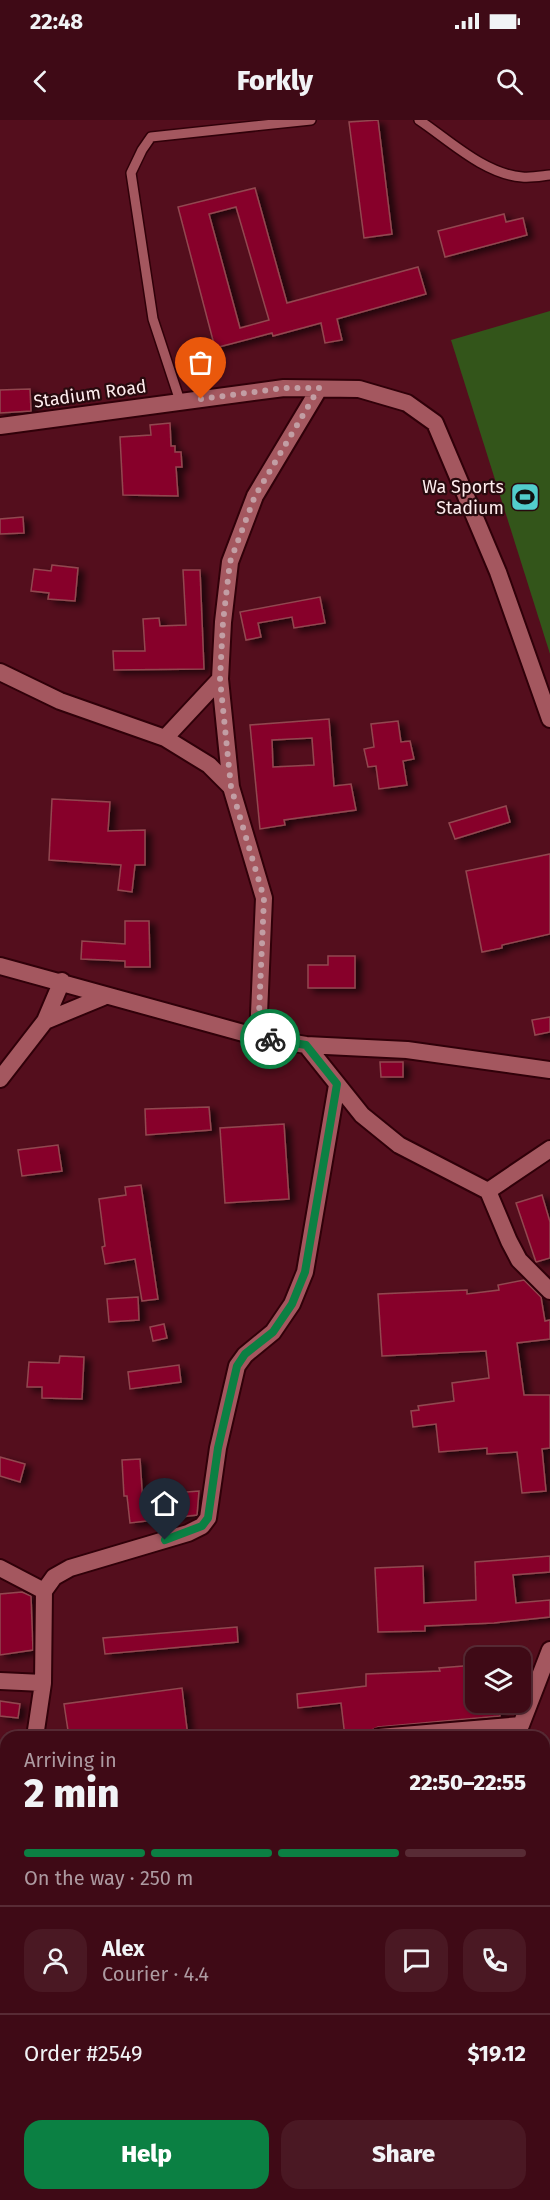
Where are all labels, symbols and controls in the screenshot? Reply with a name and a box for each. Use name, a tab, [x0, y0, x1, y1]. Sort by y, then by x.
text: 22:48	[30, 8, 83, 35]
icon: back	[24, 65, 57, 98]
text: Forkly	[237, 65, 313, 97]
icon: search	[493, 65, 526, 98]
pin	[175, 337, 226, 399]
icon: bag	[184, 346, 217, 379]
street label: Stadium Road	[32, 375, 148, 413]
place label: Wa Sports Stadium	[422, 476, 504, 519]
sports icon: Wa Sports Stadium	[509, 481, 541, 513]
courier	[240, 1009, 300, 1069]
icon: bike	[254, 1023, 287, 1056]
pin	[139, 1478, 190, 1540]
icon: home	[148, 1487, 181, 1520]
map controls	[465, 1647, 531, 1713]
button: layers	[465, 1647, 531, 1713]
text: Arriving in	[24, 1748, 117, 1772]
text: 22:50–22:55	[410, 1769, 526, 1796]
text: 2 min	[24, 1771, 120, 1817]
text: On the way · 250 m	[24, 1866, 193, 1890]
button: person	[24, 1929, 87, 1992]
button: chat	[385, 1929, 448, 1992]
button: phone	[463, 1929, 526, 1992]
text: Alex	[102, 1935, 145, 1962]
text: Courier · 4.4	[102, 1962, 209, 1986]
text: Order #2549	[24, 2040, 142, 2067]
text: $19.12	[468, 2040, 526, 2067]
button: Help	[24, 2120, 269, 2189]
button: Share	[281, 2120, 526, 2189]

